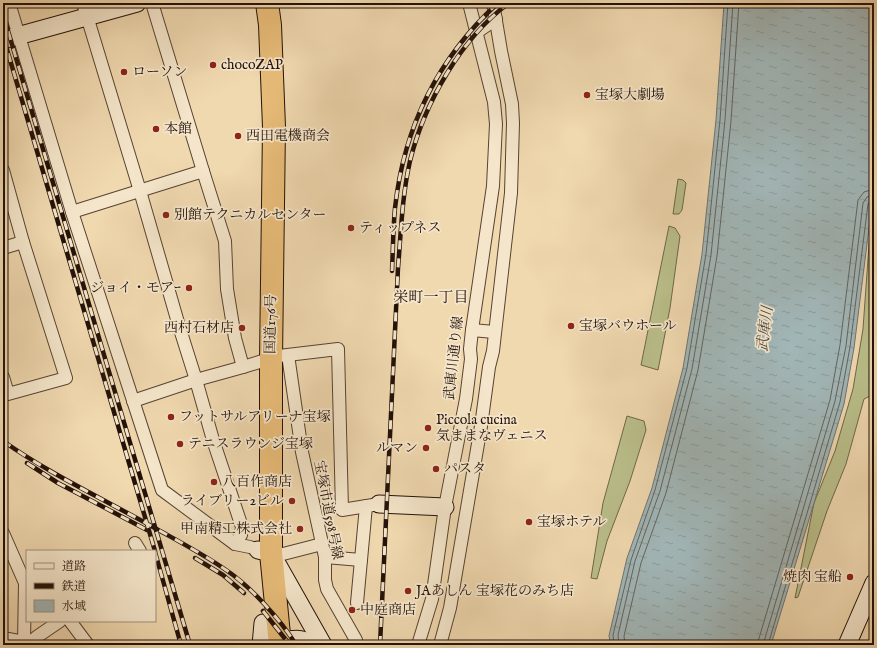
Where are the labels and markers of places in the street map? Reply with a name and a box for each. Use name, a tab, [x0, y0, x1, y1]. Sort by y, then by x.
place label: chocoZAP	[221, 56, 283, 74]
marker: chocoZAP	[208, 60, 218, 70]
place label: ローソン	[132, 63, 187, 81]
marker: ローソン	[119, 67, 129, 77]
place label: 宝塚大劇場	[595, 86, 665, 104]
marker: 宝塚大劇場	[582, 90, 592, 100]
place label: 本館	[164, 120, 192, 138]
marker: 本館	[151, 124, 161, 134]
place label: 西田電機商会	[246, 127, 330, 145]
marker: 西田電機商会	[233, 131, 243, 141]
place label: 別館テクニカルセンター	[174, 206, 327, 224]
marker: 別館テクニカルセンター	[161, 210, 171, 220]
place label: ティップネス	[359, 219, 441, 237]
marker: ティップネス	[346, 223, 356, 233]
place label: ジョイ・モアｰ	[90, 279, 181, 297]
marker: ジョイ・モアｰ	[184, 283, 194, 293]
place label: 宝塚バウホール	[579, 317, 677, 335]
place label: 西村石材店	[164, 319, 234, 337]
marker: 宝塚バウホール	[566, 321, 576, 331]
marker: 西村石材店	[237, 323, 247, 333]
place label: フットサルアリーナ宝塚	[179, 408, 331, 426]
place label: Piccola cucina 気ままなヴェニス	[436, 411, 547, 445]
marker: フットサルアリーナ宝塚	[166, 412, 176, 422]
marker: Piccola cucina 気ままなヴェニス	[423, 423, 433, 433]
place label: テニスラウンジ宝塚	[188, 435, 313, 453]
marker: テニスラウンジ宝塚	[175, 439, 185, 449]
place label: ルマン	[376, 439, 418, 457]
marker: ルマン	[421, 443, 431, 453]
place label: パスタ	[444, 460, 486, 478]
marker: パスタ	[431, 464, 441, 474]
place label: 八百作商店	[222, 473, 292, 491]
marker: 八百作商店	[209, 477, 219, 487]
place label: ライブリー2ビル	[181, 492, 284, 510]
marker: ライブリー2ビル	[287, 496, 297, 506]
place label: 宝塚ホテル	[537, 513, 606, 531]
marker: 宝塚ホテル	[524, 517, 534, 527]
place label: 甲南精工株式会社	[180, 520, 292, 538]
marker: 甲南精工株式会社	[295, 524, 305, 534]
place label: 焼肉 宝船	[783, 568, 842, 586]
marker: 焼肉 宝船	[845, 572, 855, 582]
place label: JAあしん 宝塚花のみち店	[414, 582, 574, 600]
marker: JAあしん 宝塚花のみち店	[403, 586, 413, 596]
place label: 中庭商店	[360, 601, 416, 619]
marker: 中庭商店	[347, 605, 357, 615]

